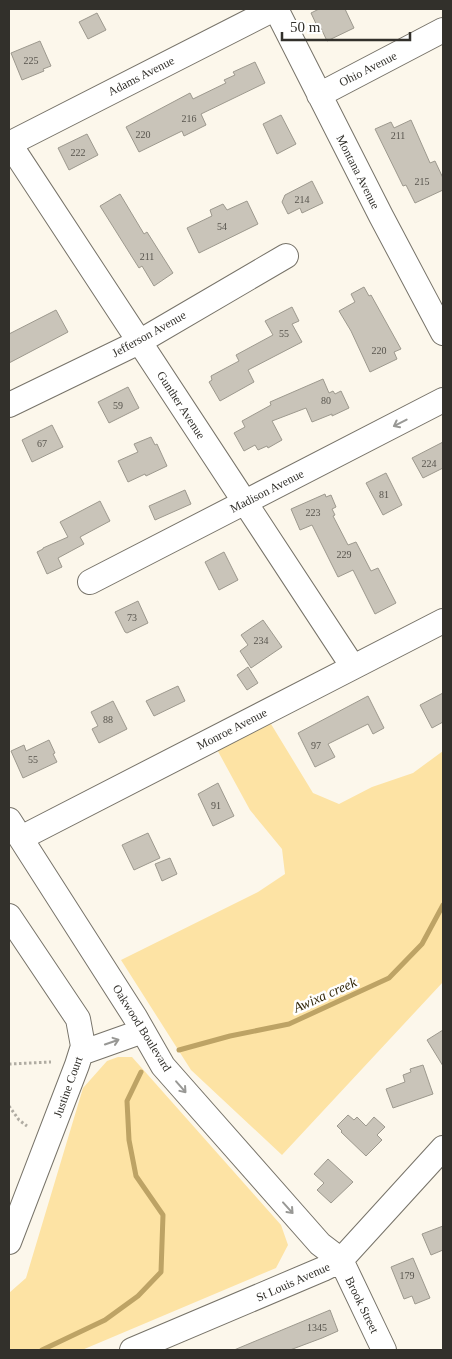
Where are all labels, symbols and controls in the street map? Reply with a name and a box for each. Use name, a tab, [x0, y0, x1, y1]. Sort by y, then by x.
scale bar	[282, 10, 410, 42]
text: 50 m	[290, 19, 321, 35]
street label: Ohio Avenue	[337, 49, 399, 89]
street label: Adams Avenue	[105, 53, 177, 99]
house number: 225	[24, 55, 39, 66]
house number: 216	[182, 113, 197, 124]
house number: 220	[136, 129, 151, 140]
house number: 211	[391, 130, 405, 141]
street label: Montana Avenue	[333, 133, 383, 211]
house number: 222	[71, 147, 86, 158]
house number: 215	[415, 176, 430, 187]
house number: 214	[295, 194, 310, 205]
house number: 54	[217, 221, 227, 232]
house number: 211	[140, 251, 154, 262]
street label: Jefferson Avenue	[110, 308, 188, 360]
house number: 55	[279, 328, 289, 339]
house number: 220	[372, 345, 387, 356]
street label: Gunther Avenue	[154, 368, 208, 442]
house number: 80	[321, 395, 331, 406]
house number: 59	[113, 400, 123, 411]
one-way arrow	[393, 419, 408, 428]
house number: 67	[37, 438, 47, 449]
house number: 224	[422, 458, 437, 469]
street label: Madison Avenue	[228, 466, 306, 516]
house number: 81	[379, 489, 389, 500]
house number: 223	[306, 507, 321, 518]
house number: 229	[337, 549, 352, 560]
house number: 73	[127, 612, 137, 623]
house number: 234	[254, 635, 269, 646]
street label: Monroe Avenue	[195, 705, 269, 753]
house number: 88	[103, 714, 113, 725]
house number: 97	[311, 740, 321, 751]
house number: 55	[28, 754, 38, 765]
house number: 91	[211, 800, 221, 811]
water label: Awixa creek	[290, 974, 360, 1016]
street label: Oakwood Boulevard	[110, 982, 174, 1074]
one-way arrow	[104, 1037, 119, 1046]
street label: Justine Court	[51, 1054, 86, 1119]
one-way arrow	[175, 1080, 186, 1093]
one-way arrow	[282, 1202, 294, 1215]
street label: St Louis Avenue	[254, 1260, 332, 1304]
house number: 179	[400, 1270, 415, 1281]
street label: Brook Street	[342, 1275, 382, 1336]
house number: 1345	[307, 1322, 327, 1333]

